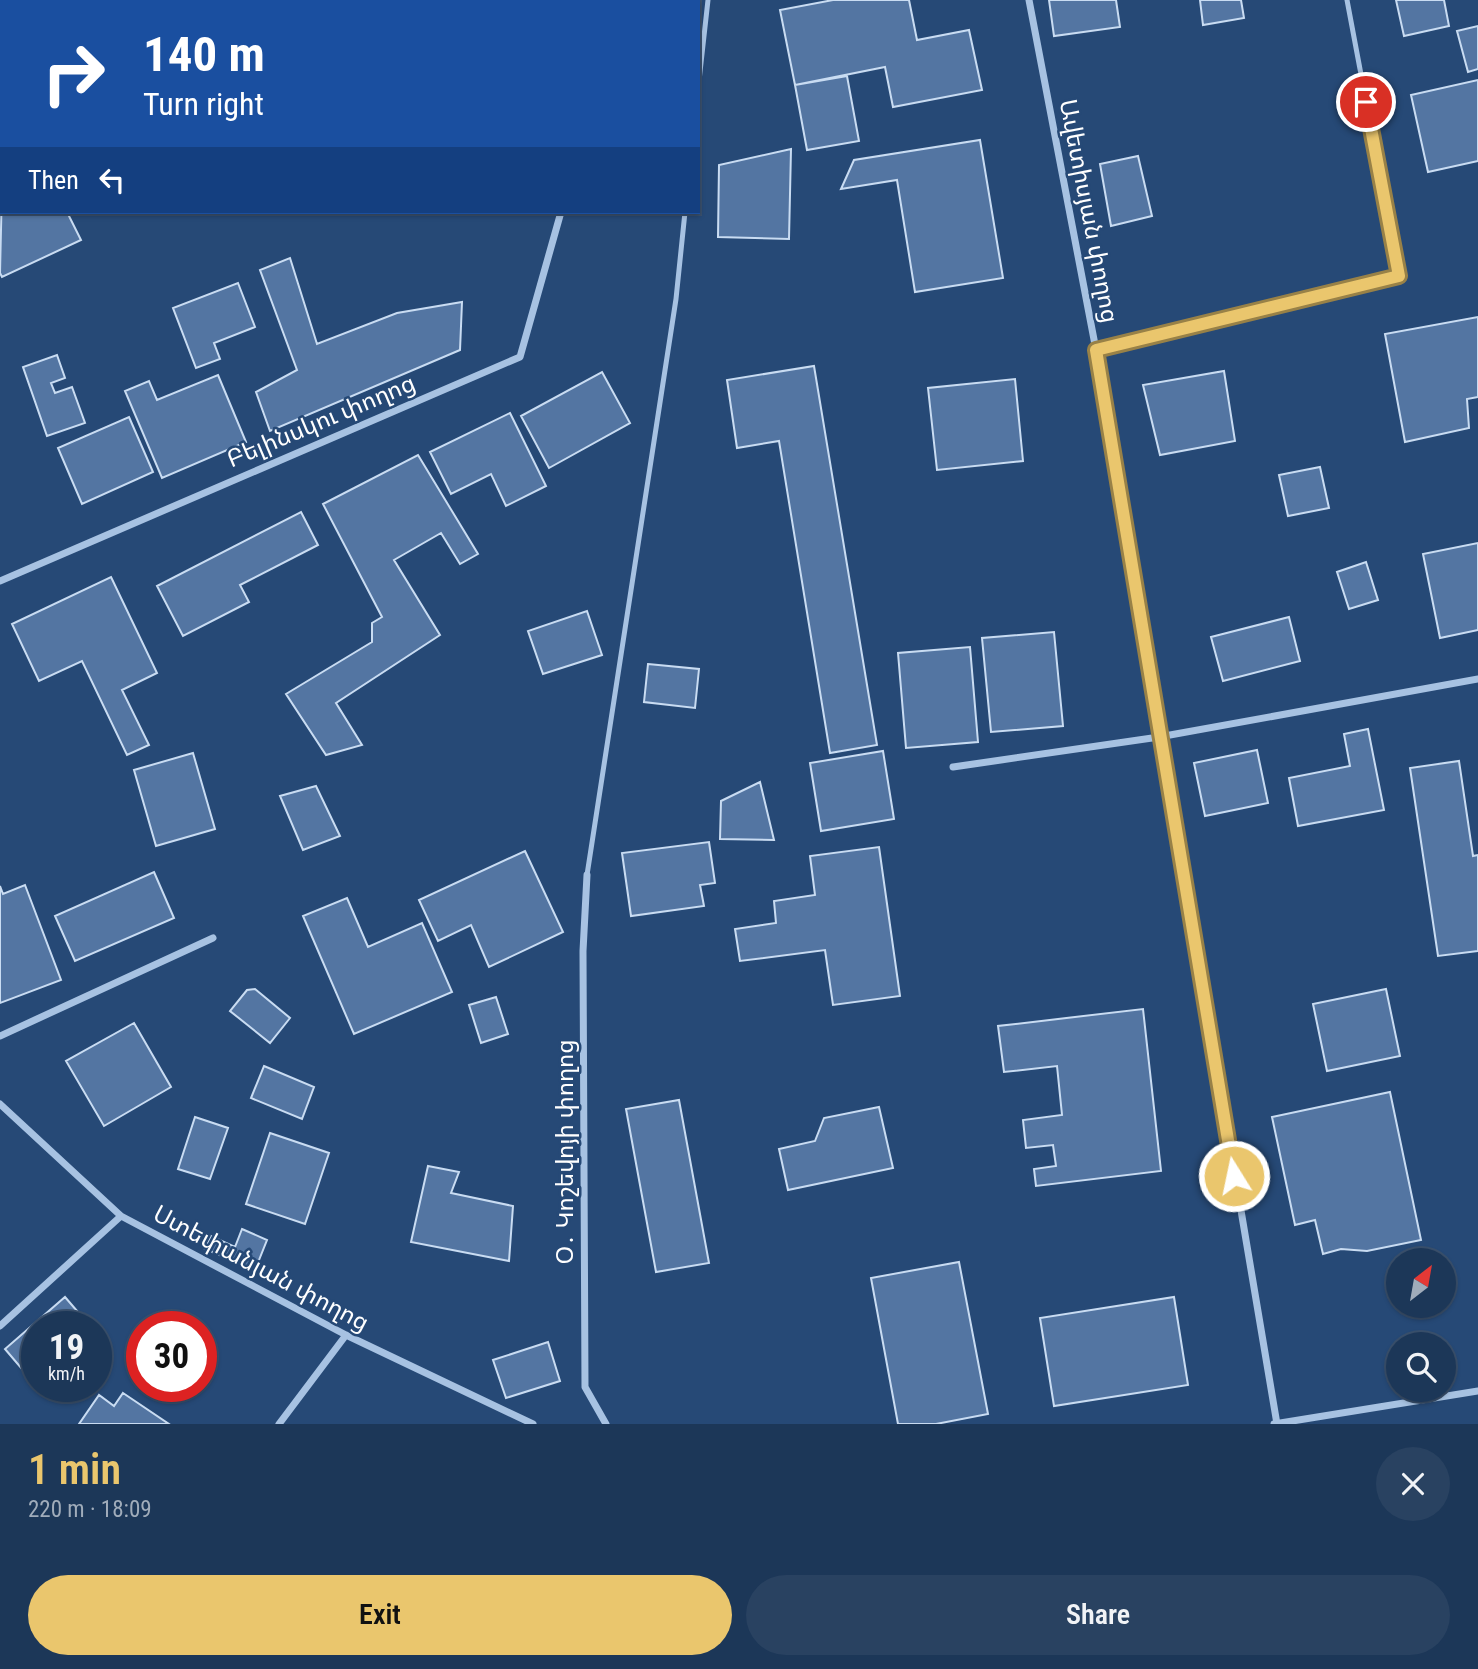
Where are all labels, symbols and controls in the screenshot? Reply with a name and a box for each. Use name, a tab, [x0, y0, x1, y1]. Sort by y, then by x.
text: 140 m	[143, 26, 265, 83]
icon: right	[28, 28, 119, 119]
pin	[1336, 72, 1396, 132]
icon: arrive	[1347, 83, 1385, 121]
text: Turn right	[143, 85, 264, 123]
street label: Ավետիսյան փողոց	[1054, 97, 1124, 325]
icon: left	[93, 161, 131, 199]
text: Then	[28, 165, 79, 195]
street label: Բելինսկու փողոց	[223, 369, 419, 473]
street label: Օ․ Կոշեվոյի փողոց	[551, 1039, 579, 1265]
position arrow	[1197, 1139, 1271, 1213]
street label: Ստեփանյան փողոց	[148, 1199, 374, 1337]
north arrow	[1386, 1248, 1456, 1318]
map controls	[1386, 1248, 1456, 1402]
speed limit sign: 30	[126, 1311, 217, 1402]
text: 19	[49, 1327, 84, 1368]
button: search	[1386, 1332, 1456, 1402]
text: km/h	[48, 1363, 85, 1384]
text: 1 min	[28, 1445, 121, 1494]
button: close	[1376, 1447, 1450, 1521]
text: 220 m · 18:09	[28, 1496, 152, 1523]
button: Exit	[28, 1575, 732, 1655]
button: Share	[746, 1575, 1450, 1655]

